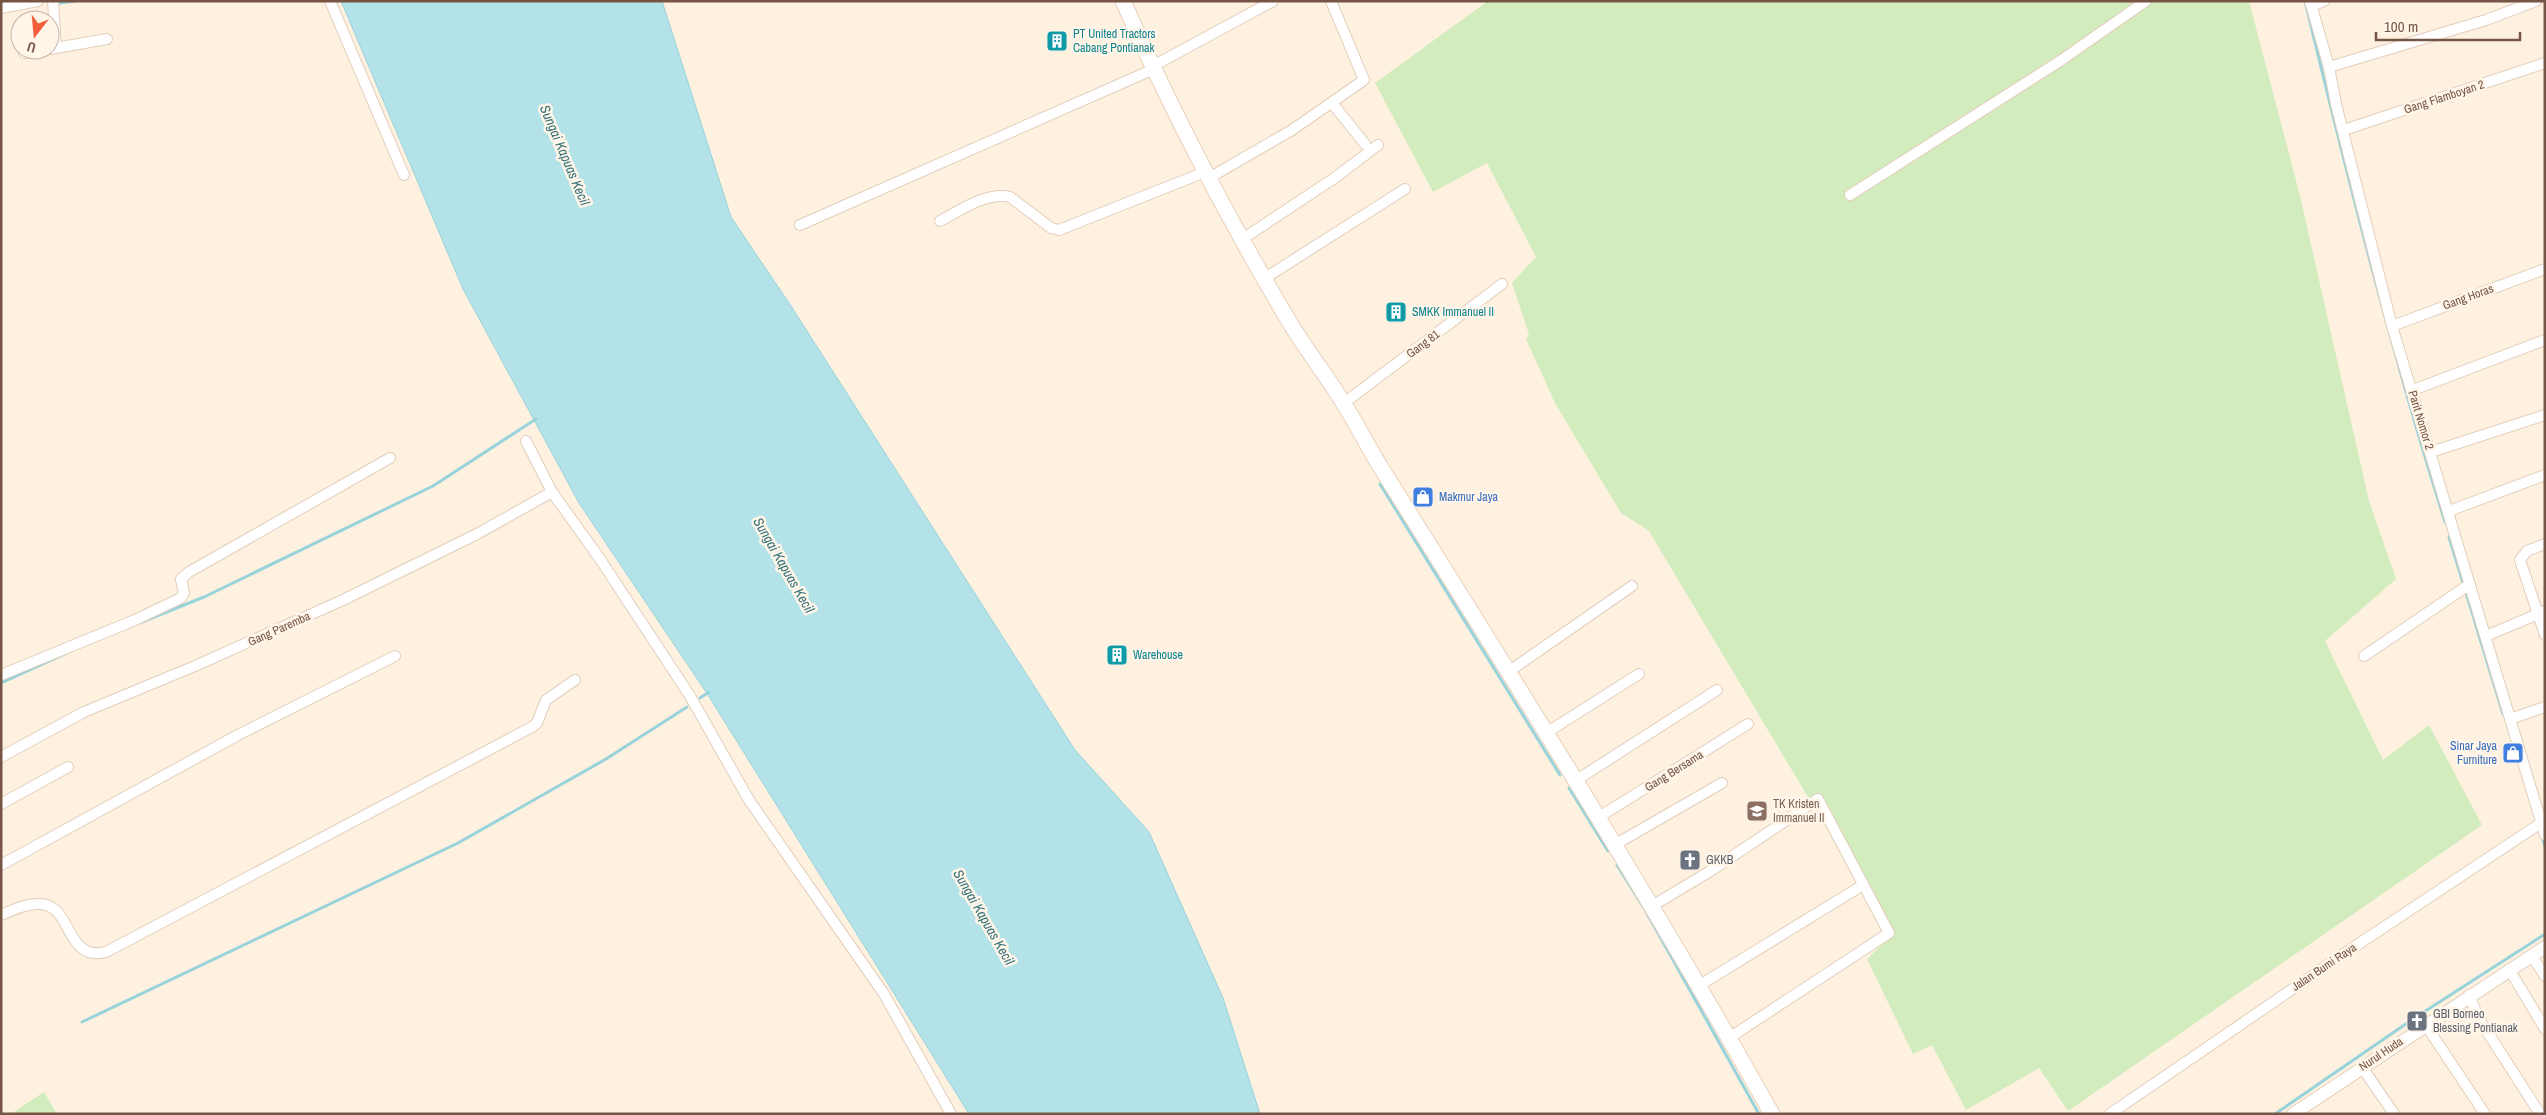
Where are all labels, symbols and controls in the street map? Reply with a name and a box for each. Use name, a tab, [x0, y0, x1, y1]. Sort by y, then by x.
north arrow	[10, 10, 60, 60]
scale bar	[2376, 10, 2520, 42]
text: 100 m	[2384, 16, 2418, 37]
place label: PT United Tractors Cabang Pontianak	[1073, 26, 1156, 56]
building icon: PT United Tractors Cabang Pontianak	[1045, 29, 1069, 53]
text: U	[25, 38, 38, 57]
street label: Gang Flamboyan 2	[2402, 76, 2486, 118]
water label: Sungai Kapuas Kecil	[536, 102, 594, 208]
street label: Gang Horas	[2440, 280, 2496, 314]
building icon: SMKK Immanuel II	[1384, 300, 1408, 324]
place label: SMKK Immanuel II	[1412, 304, 1494, 320]
street label: Gang 81	[1403, 326, 1443, 362]
street label: Parit Nomor 2	[2404, 388, 2438, 452]
shop icon: Makmur Jaya	[1411, 485, 1435, 509]
place label: Makmur Jaya	[1439, 489, 1499, 505]
water label: Sungai Kapuas Kecil	[749, 514, 819, 616]
street label: Gang Paremba	[245, 608, 313, 650]
building icon: Warehouse	[1105, 643, 1129, 667]
place label: Warehouse	[1133, 647, 1183, 663]
place label: Sinar Jaya Furniture	[2450, 738, 2498, 768]
shop icon: Sinar Jaya Furniture	[2501, 741, 2525, 765]
street label: Gang Bersama	[1642, 746, 1707, 795]
place label: TK Kristen Immanuel II	[1773, 796, 1824, 826]
school or university icon: TK Kristen Immanuel II	[1745, 799, 1769, 823]
church icon: GKKB	[1678, 848, 1702, 872]
place label: GKKB	[1706, 852, 1734, 868]
water label: Sungai Kapuas Kecil	[949, 866, 1019, 968]
street label: Jalan Bumi Raya	[2288, 939, 2360, 995]
place label: GBI Borneo Blessing Pontianak	[2433, 1006, 2518, 1036]
church icon: GBI Borneo Blessing Pontianak	[2405, 1009, 2429, 1033]
street label: Nurul Huda	[2356, 1033, 2407, 1075]

